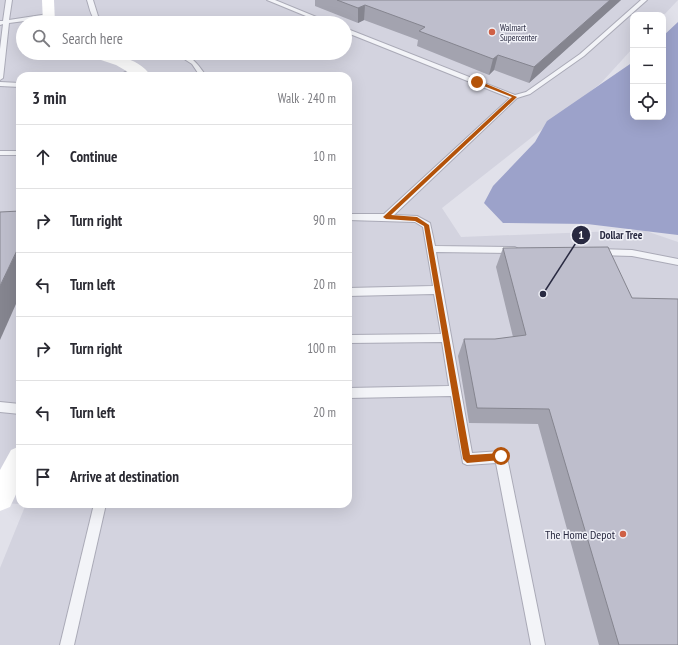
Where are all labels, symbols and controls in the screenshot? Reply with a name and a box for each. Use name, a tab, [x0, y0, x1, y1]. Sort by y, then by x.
map controls	[630, 12, 666, 120]
button: +	[630, 12, 666, 48]
search box	[16, 16, 352, 60]
place label: Walmart Supercenter	[500, 22, 538, 43]
icon: search	[30, 27, 52, 49]
marker: Walmart Supercenter	[487, 27, 497, 37]
text: Search here	[62, 29, 123, 48]
button: −	[630, 48, 666, 84]
route end	[468, 73, 486, 91]
button: locate	[630, 84, 666, 120]
text: 3 min	[32, 87, 66, 109]
text: Walk · 240 m	[278, 90, 336, 107]
icon: ahead	[32, 146, 54, 168]
text: Continue	[70, 147, 117, 166]
text: 10 m	[313, 148, 336, 165]
icon: right	[32, 210, 54, 232]
text: Turn right	[70, 211, 122, 230]
text: 90 m	[313, 212, 336, 229]
callout: Dollar Tree	[571, 223, 650, 246]
text: 1	[578, 227, 584, 242]
text: Dollar Tree	[600, 228, 643, 242]
icon: left	[32, 274, 54, 296]
text: Turn left	[70, 275, 115, 294]
text: 20 m	[313, 276, 336, 293]
icon: right	[32, 338, 54, 360]
text: Turn right	[70, 339, 122, 358]
text: 100 m	[307, 340, 336, 357]
icon: left	[32, 402, 54, 424]
text: Turn left	[70, 403, 115, 422]
text: 20 m	[313, 404, 336, 421]
route start	[492, 447, 510, 465]
icon: arrive	[32, 466, 54, 488]
text: Arrive at destination	[70, 467, 179, 486]
place label: The Home Depot	[545, 527, 616, 542]
marker: The Home Depot	[618, 529, 628, 539]

